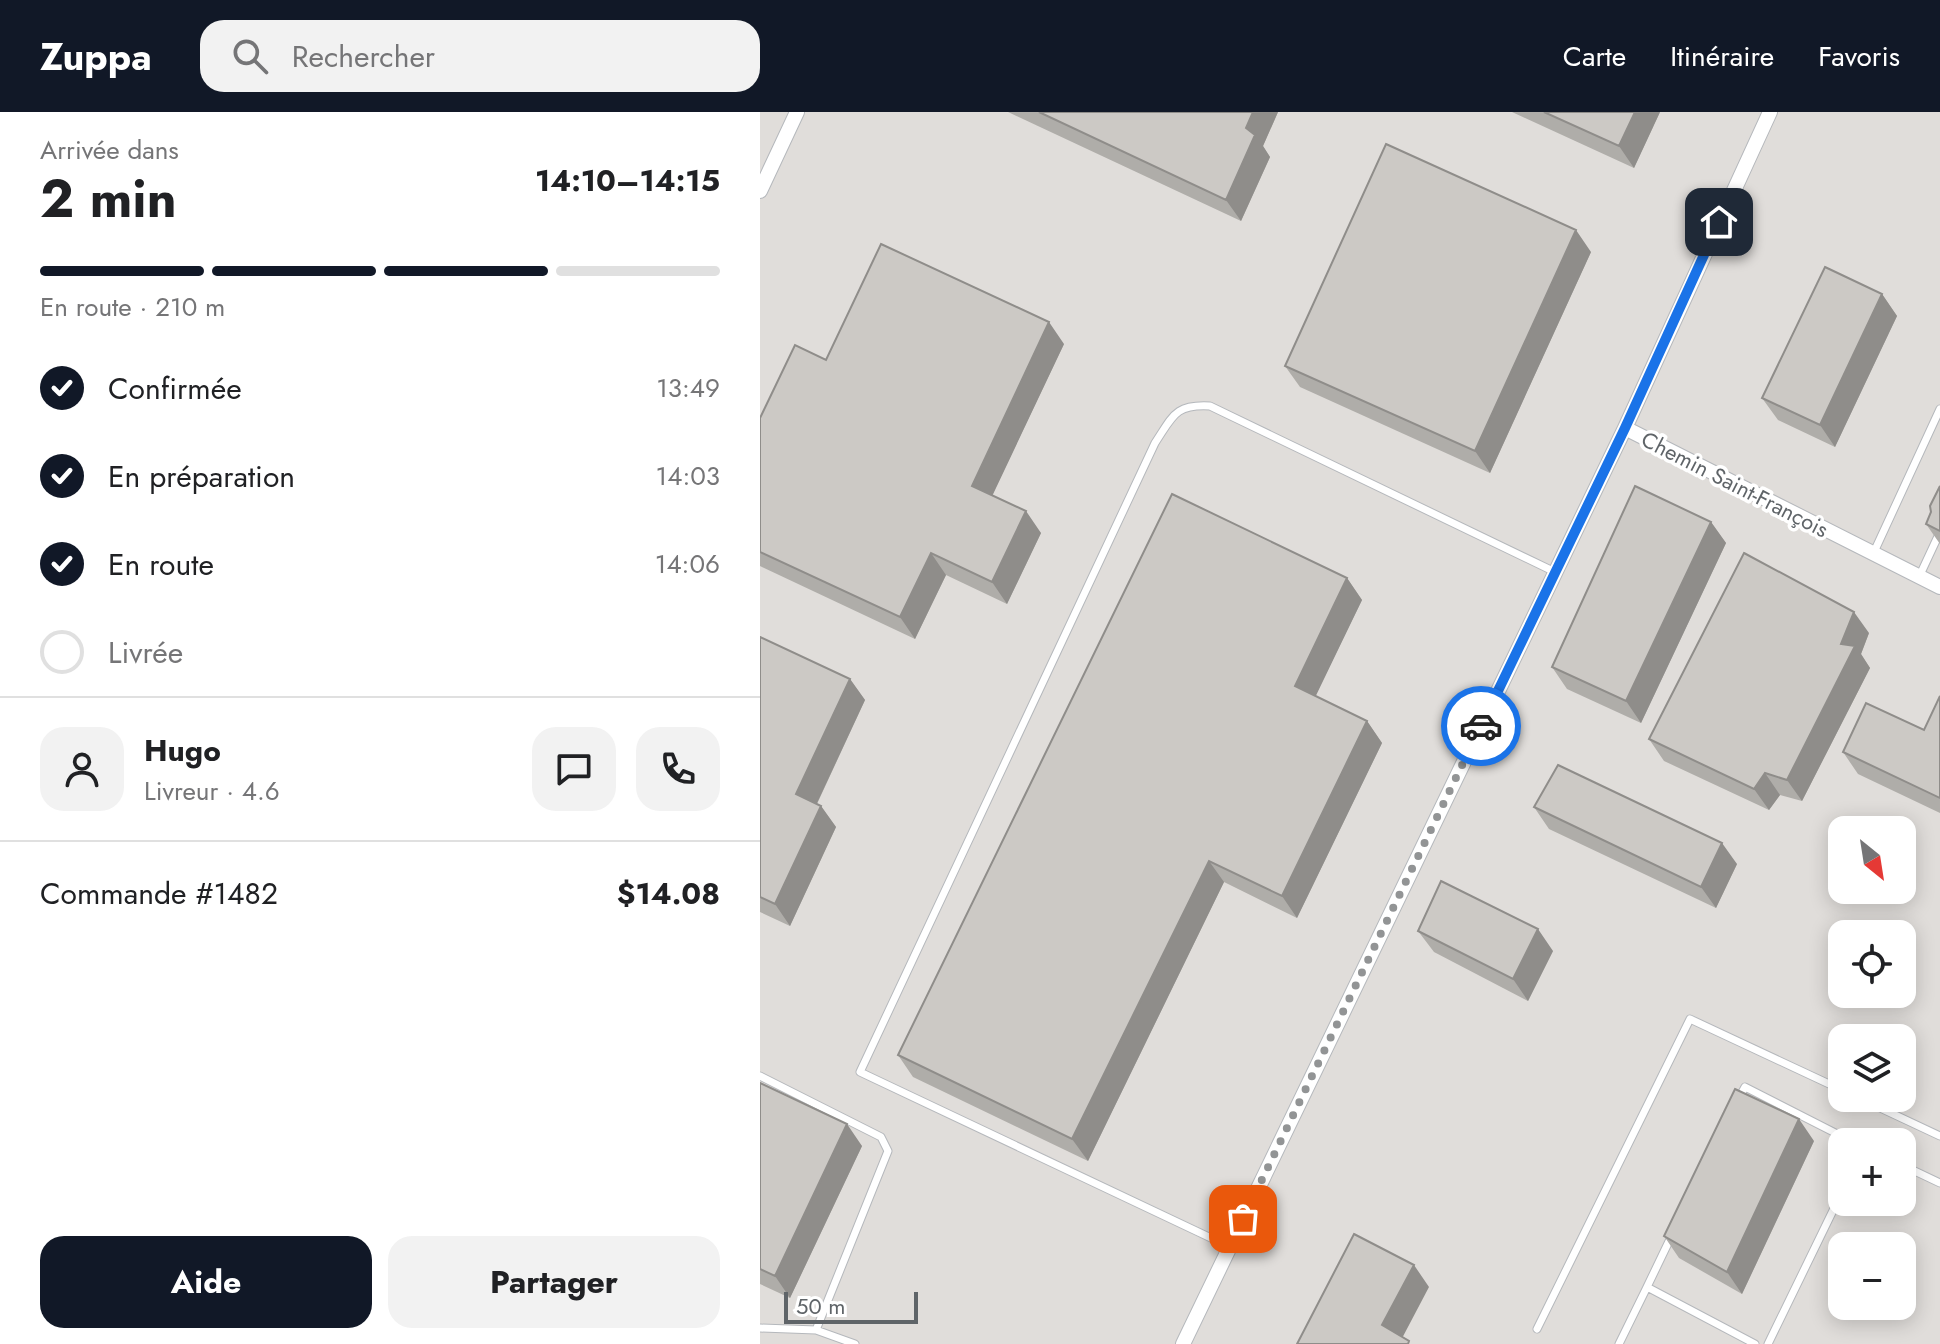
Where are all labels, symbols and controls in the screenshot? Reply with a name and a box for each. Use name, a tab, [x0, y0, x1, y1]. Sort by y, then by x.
search box	[200, 20, 760, 92]
text: Zuppa	[40, 29, 152, 84]
icon: search	[228, 34, 272, 78]
text: Rechercher	[292, 35, 435, 78]
text: Carte	[1563, 36, 1626, 77]
text: Itinéraire	[1670, 36, 1774, 77]
text: Favoris	[1818, 36, 1900, 77]
text: Arrivée dans	[40, 131, 179, 169]
text: 14:10–14:15	[535, 159, 720, 202]
text: 2 min	[40, 161, 177, 237]
pin	[1685, 188, 1753, 256]
icon: home	[1697, 200, 1741, 244]
text: En route · 210 m	[40, 288, 225, 326]
icon: check	[40, 366, 84, 410]
text: Confirmée	[108, 367, 242, 410]
text: 13:49	[656, 369, 720, 407]
street label: Chemin Saint-François	[1636, 423, 1834, 545]
icon: check	[40, 454, 84, 498]
text: En préparation	[108, 455, 295, 498]
text: 14:03	[656, 457, 720, 495]
icon: check	[40, 542, 84, 586]
text: En route	[108, 543, 214, 586]
text: 14:06	[655, 545, 720, 583]
text: Livrée	[108, 631, 183, 674]
courier	[1441, 686, 1521, 766]
icon: car	[1459, 704, 1503, 748]
button: person	[40, 727, 124, 811]
button: chat	[532, 727, 616, 811]
button: phone	[636, 727, 720, 811]
text: Hugo	[144, 729, 221, 772]
text: Livreur · 4.6	[144, 772, 280, 810]
north arrow	[1828, 816, 1916, 904]
map controls	[1828, 816, 1916, 1320]
text: Commande #1482	[40, 872, 278, 915]
text: $14.08	[617, 872, 720, 915]
button: locate	[1828, 920, 1916, 1008]
button: layers	[1828, 1024, 1916, 1112]
button: +	[1828, 1128, 1916, 1216]
pin	[1209, 1185, 1277, 1253]
icon: bag	[1221, 1197, 1265, 1241]
button: −	[1828, 1232, 1916, 1320]
button: Aide	[40, 1236, 372, 1328]
button: Partager	[388, 1236, 720, 1328]
scale bar	[784, 1288, 918, 1324]
text: 50 m	[796, 1290, 845, 1322]

